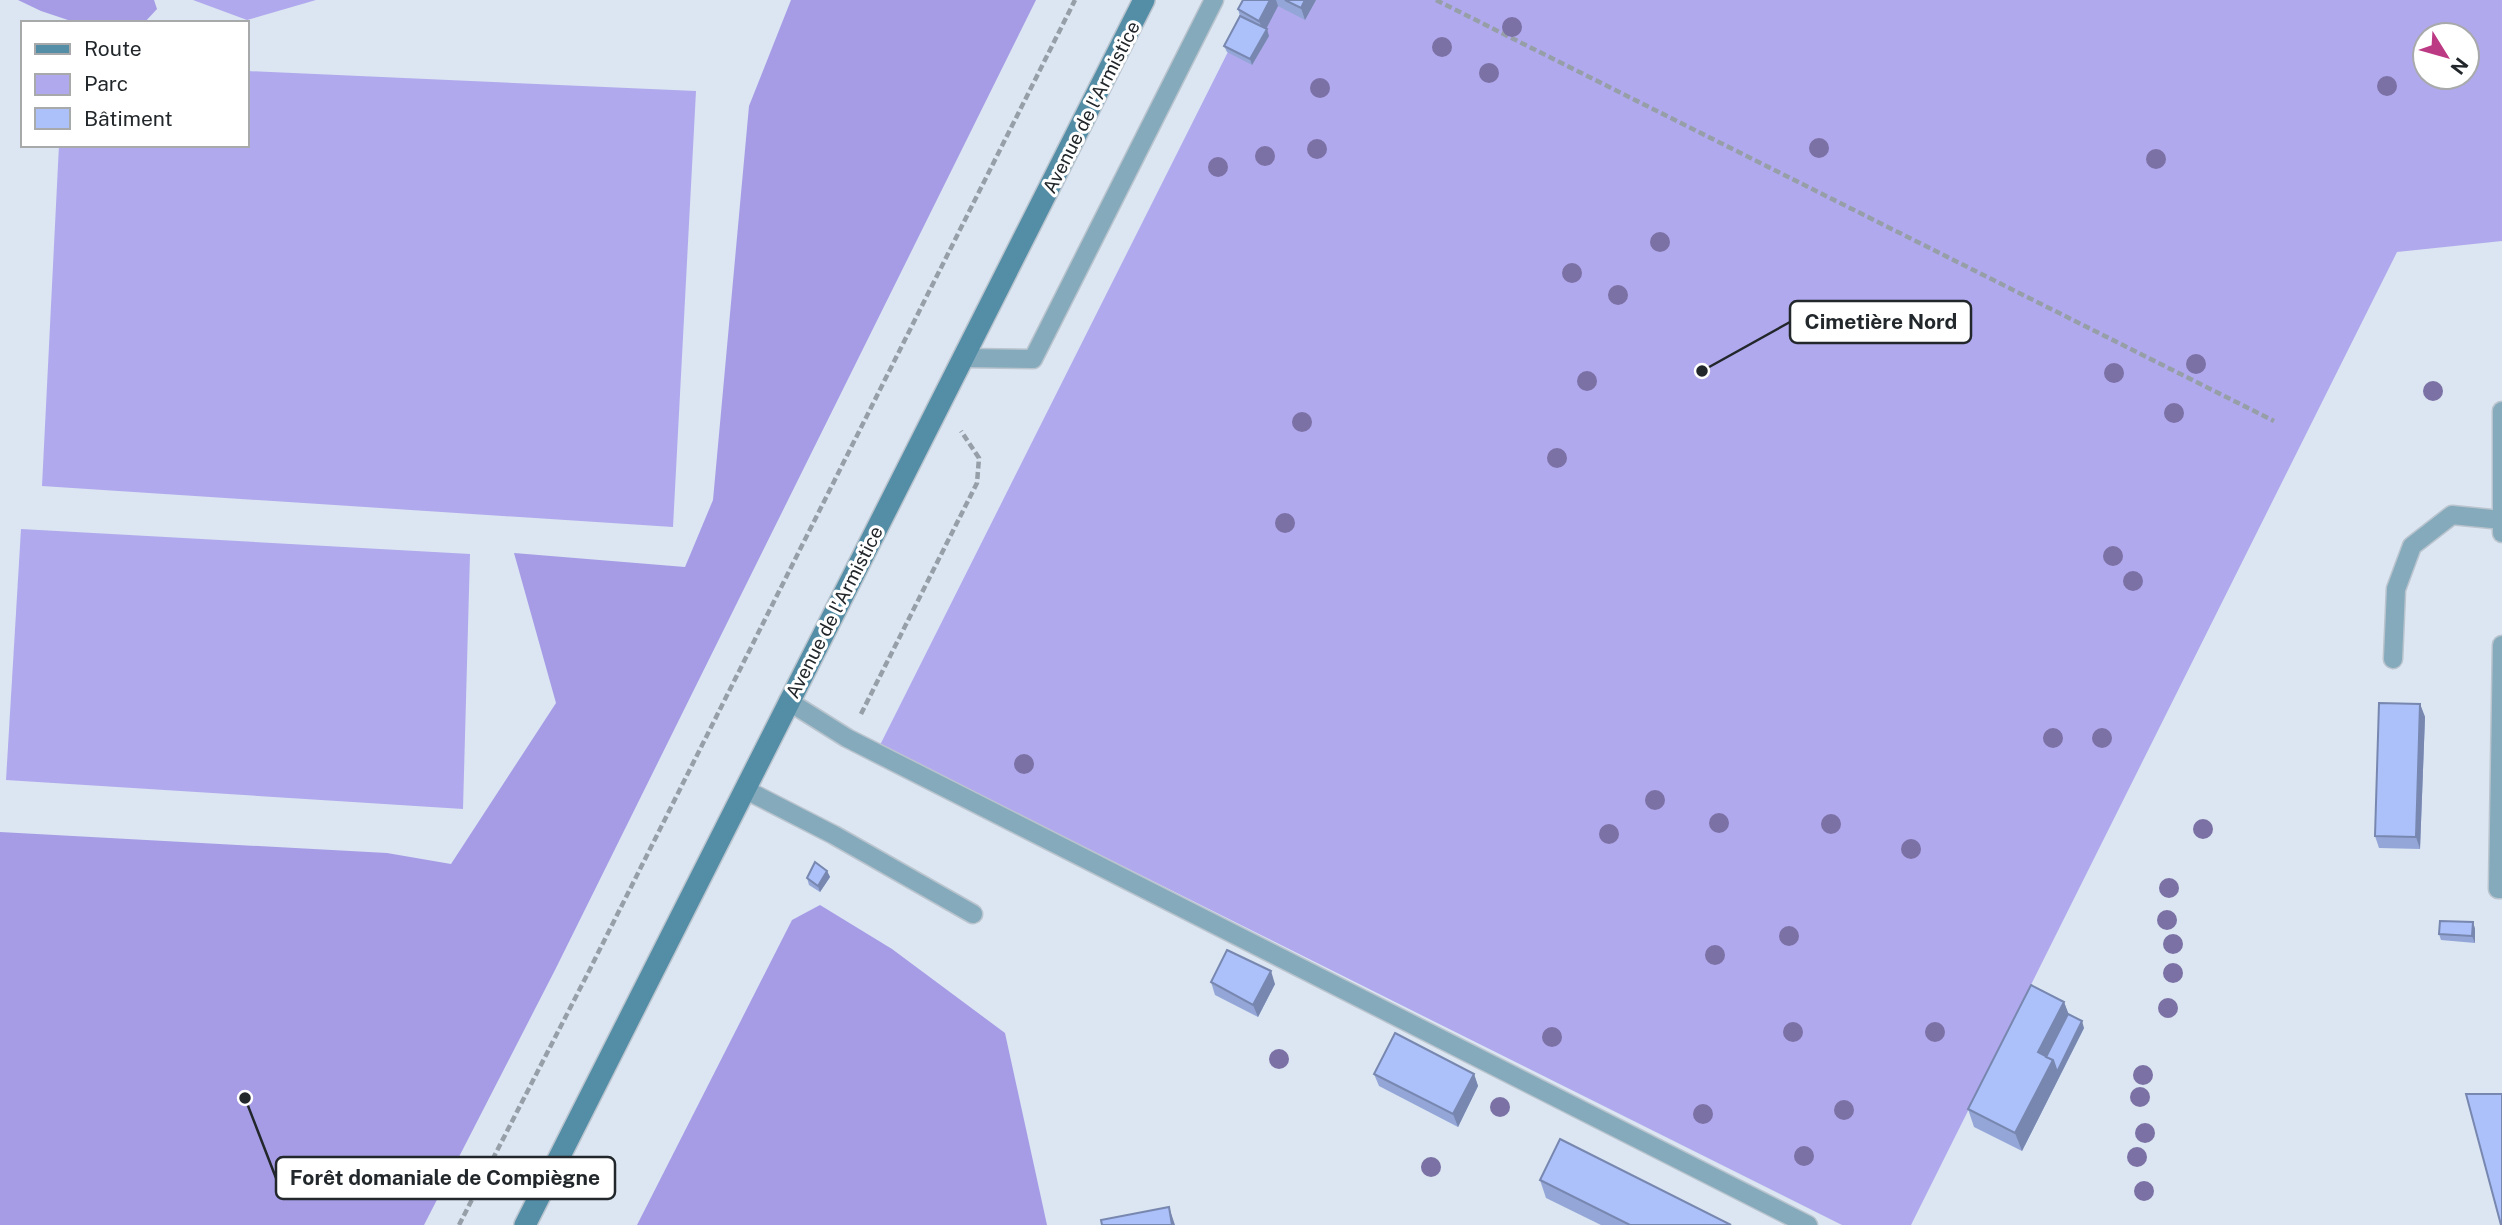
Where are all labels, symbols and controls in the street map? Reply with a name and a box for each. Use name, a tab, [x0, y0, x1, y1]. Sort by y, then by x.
street label: Avenue de l'Armistice	[1038, 17, 1144, 197]
legend	[21, 21, 248, 147]
north arrow	[2411, 21, 2481, 91]
text: Route	[84, 36, 142, 61]
text: N	[2446, 54, 2473, 79]
text: Parc	[84, 71, 128, 96]
text: Bâtiment	[84, 106, 173, 131]
callout: Cimetière Nord	[1790, 301, 1971, 343]
text: Cimetière Nord	[1805, 309, 1957, 334]
street label: Avenue de l'Armistice	[781, 522, 887, 702]
callout: Forêt domaniale de Compiègne	[276, 1157, 615, 1199]
text: Forêt domaniale de Compiègne	[290, 1165, 600, 1190]

